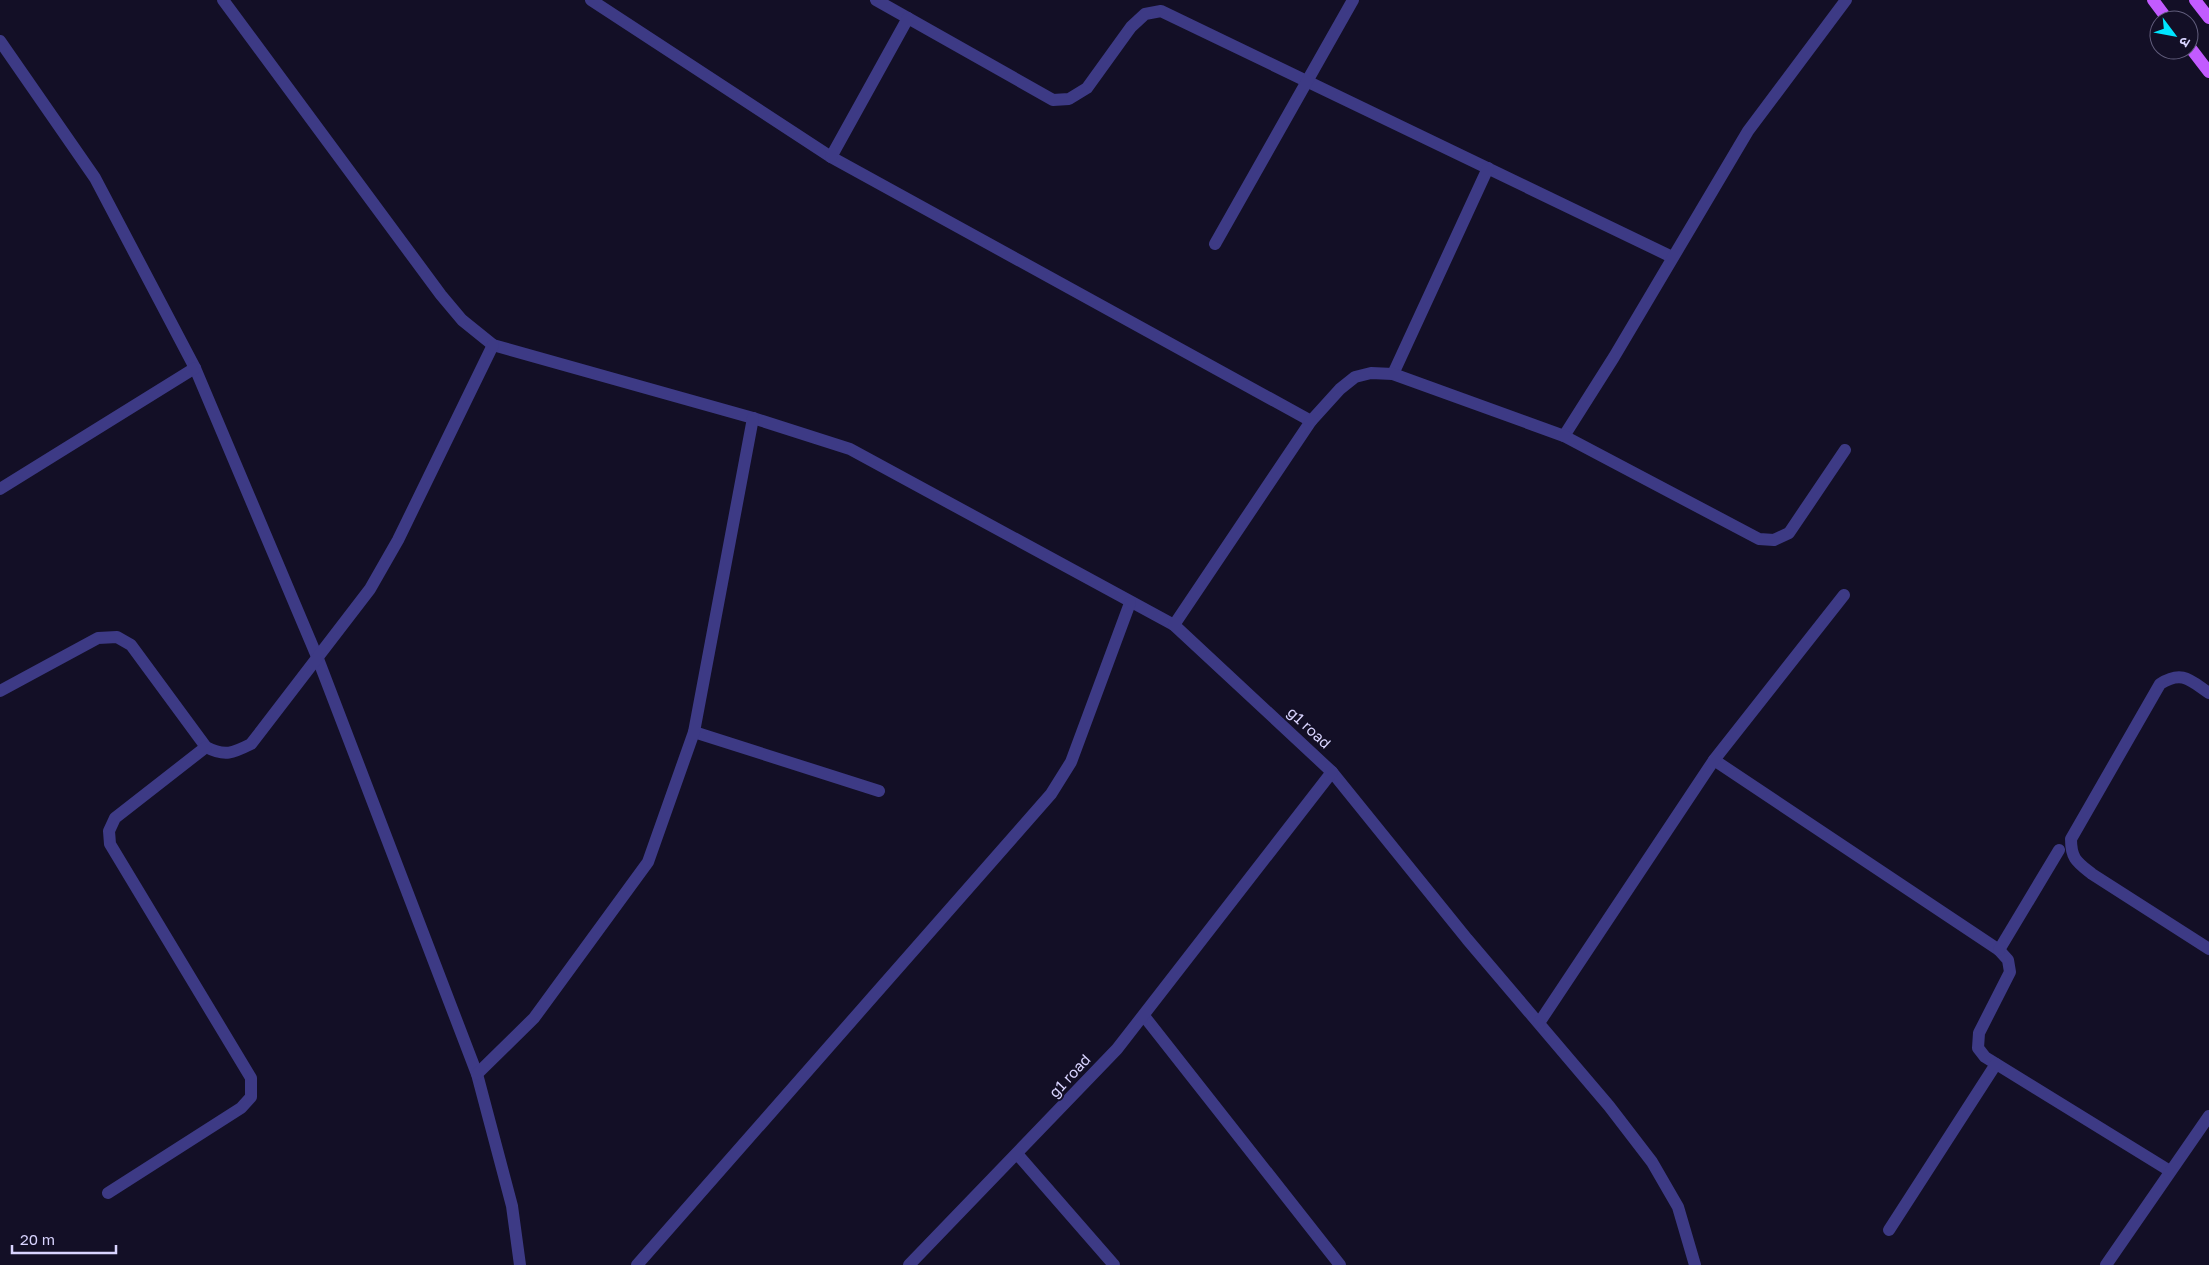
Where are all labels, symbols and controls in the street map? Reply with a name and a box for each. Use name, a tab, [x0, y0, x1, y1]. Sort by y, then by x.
north arrow	[2149, 10, 2199, 60]
text: उ	[2176, 34, 2195, 51]
street label: g1 road	[1284, 703, 1335, 752]
street label: g1 road	[1045, 1050, 1094, 1101]
scale bar	[12, 1222, 116, 1254]
text: 20 m	[20, 1230, 55, 1248]

